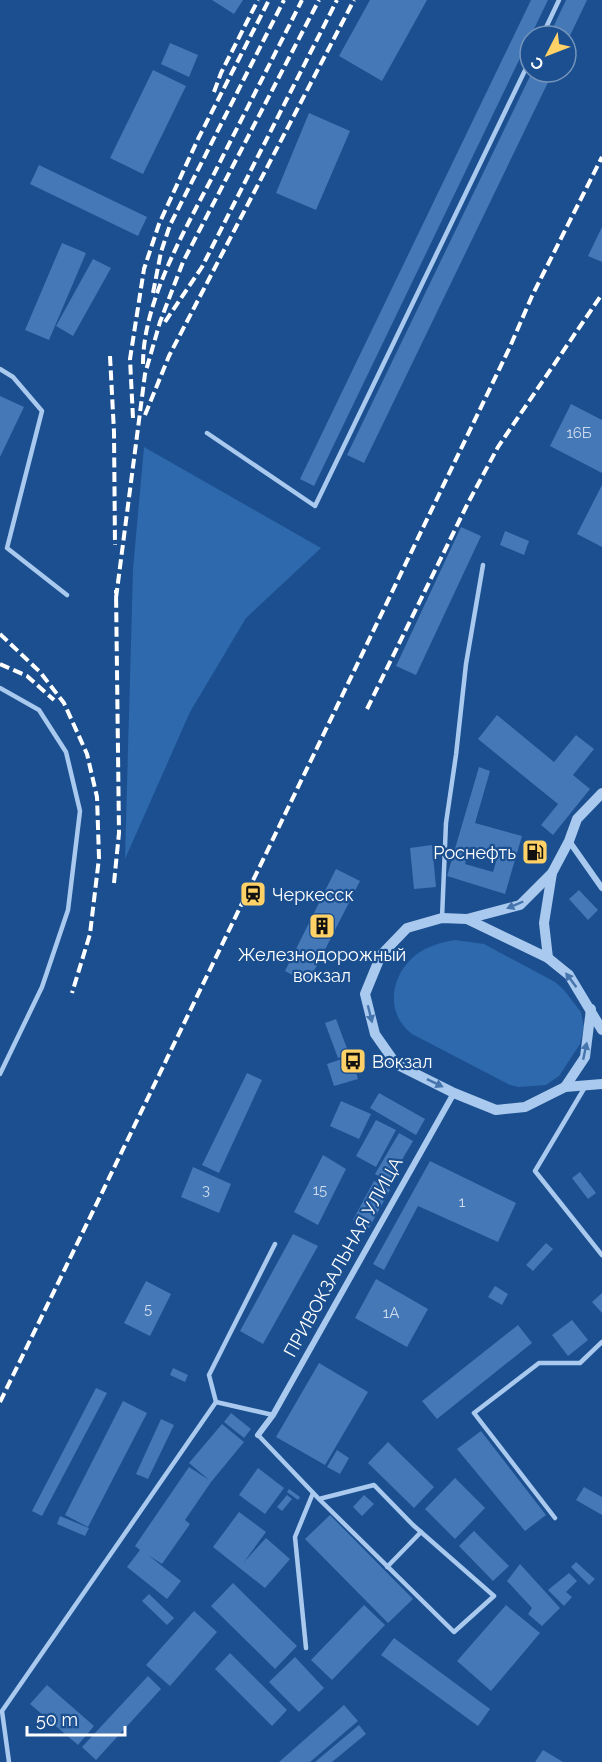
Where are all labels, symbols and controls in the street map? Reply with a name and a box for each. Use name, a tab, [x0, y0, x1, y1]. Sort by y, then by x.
north arrow	[518, 24, 578, 84]
text: С	[526, 53, 548, 74]
house number: 16Б	[566, 424, 592, 442]
fuel station icon: Роснефть	[520, 837, 550, 867]
place label: Роснефть	[433, 842, 516, 863]
station icon: Черкесск	[238, 879, 268, 909]
place label: Черкесск	[272, 884, 354, 905]
one-way arrow	[505, 900, 523, 910]
building icon: Железнодорожный вокзал	[307, 911, 337, 941]
place label: Железнодорожный вокзал	[238, 944, 406, 986]
one-way arrow	[565, 972, 578, 988]
one-way arrow	[365, 1005, 375, 1023]
one-way arrow	[581, 1041, 590, 1060]
bus stop icon: Вокзал	[338, 1046, 368, 1076]
place label: Вокзал	[372, 1051, 432, 1072]
one-way arrow	[426, 1079, 443, 1088]
street label: ПРИВОКЗАЛЬНАЯ УЛИЦА	[279, 1153, 407, 1361]
house number: 3	[202, 1181, 210, 1199]
house number: 15	[313, 1181, 327, 1199]
house number: 1	[459, 1193, 466, 1211]
house number: 5	[144, 1300, 152, 1318]
house number: 1А	[383, 1304, 399, 1322]
scale bar	[27, 1699, 124, 1737]
text: 50 m	[36, 1709, 78, 1730]

